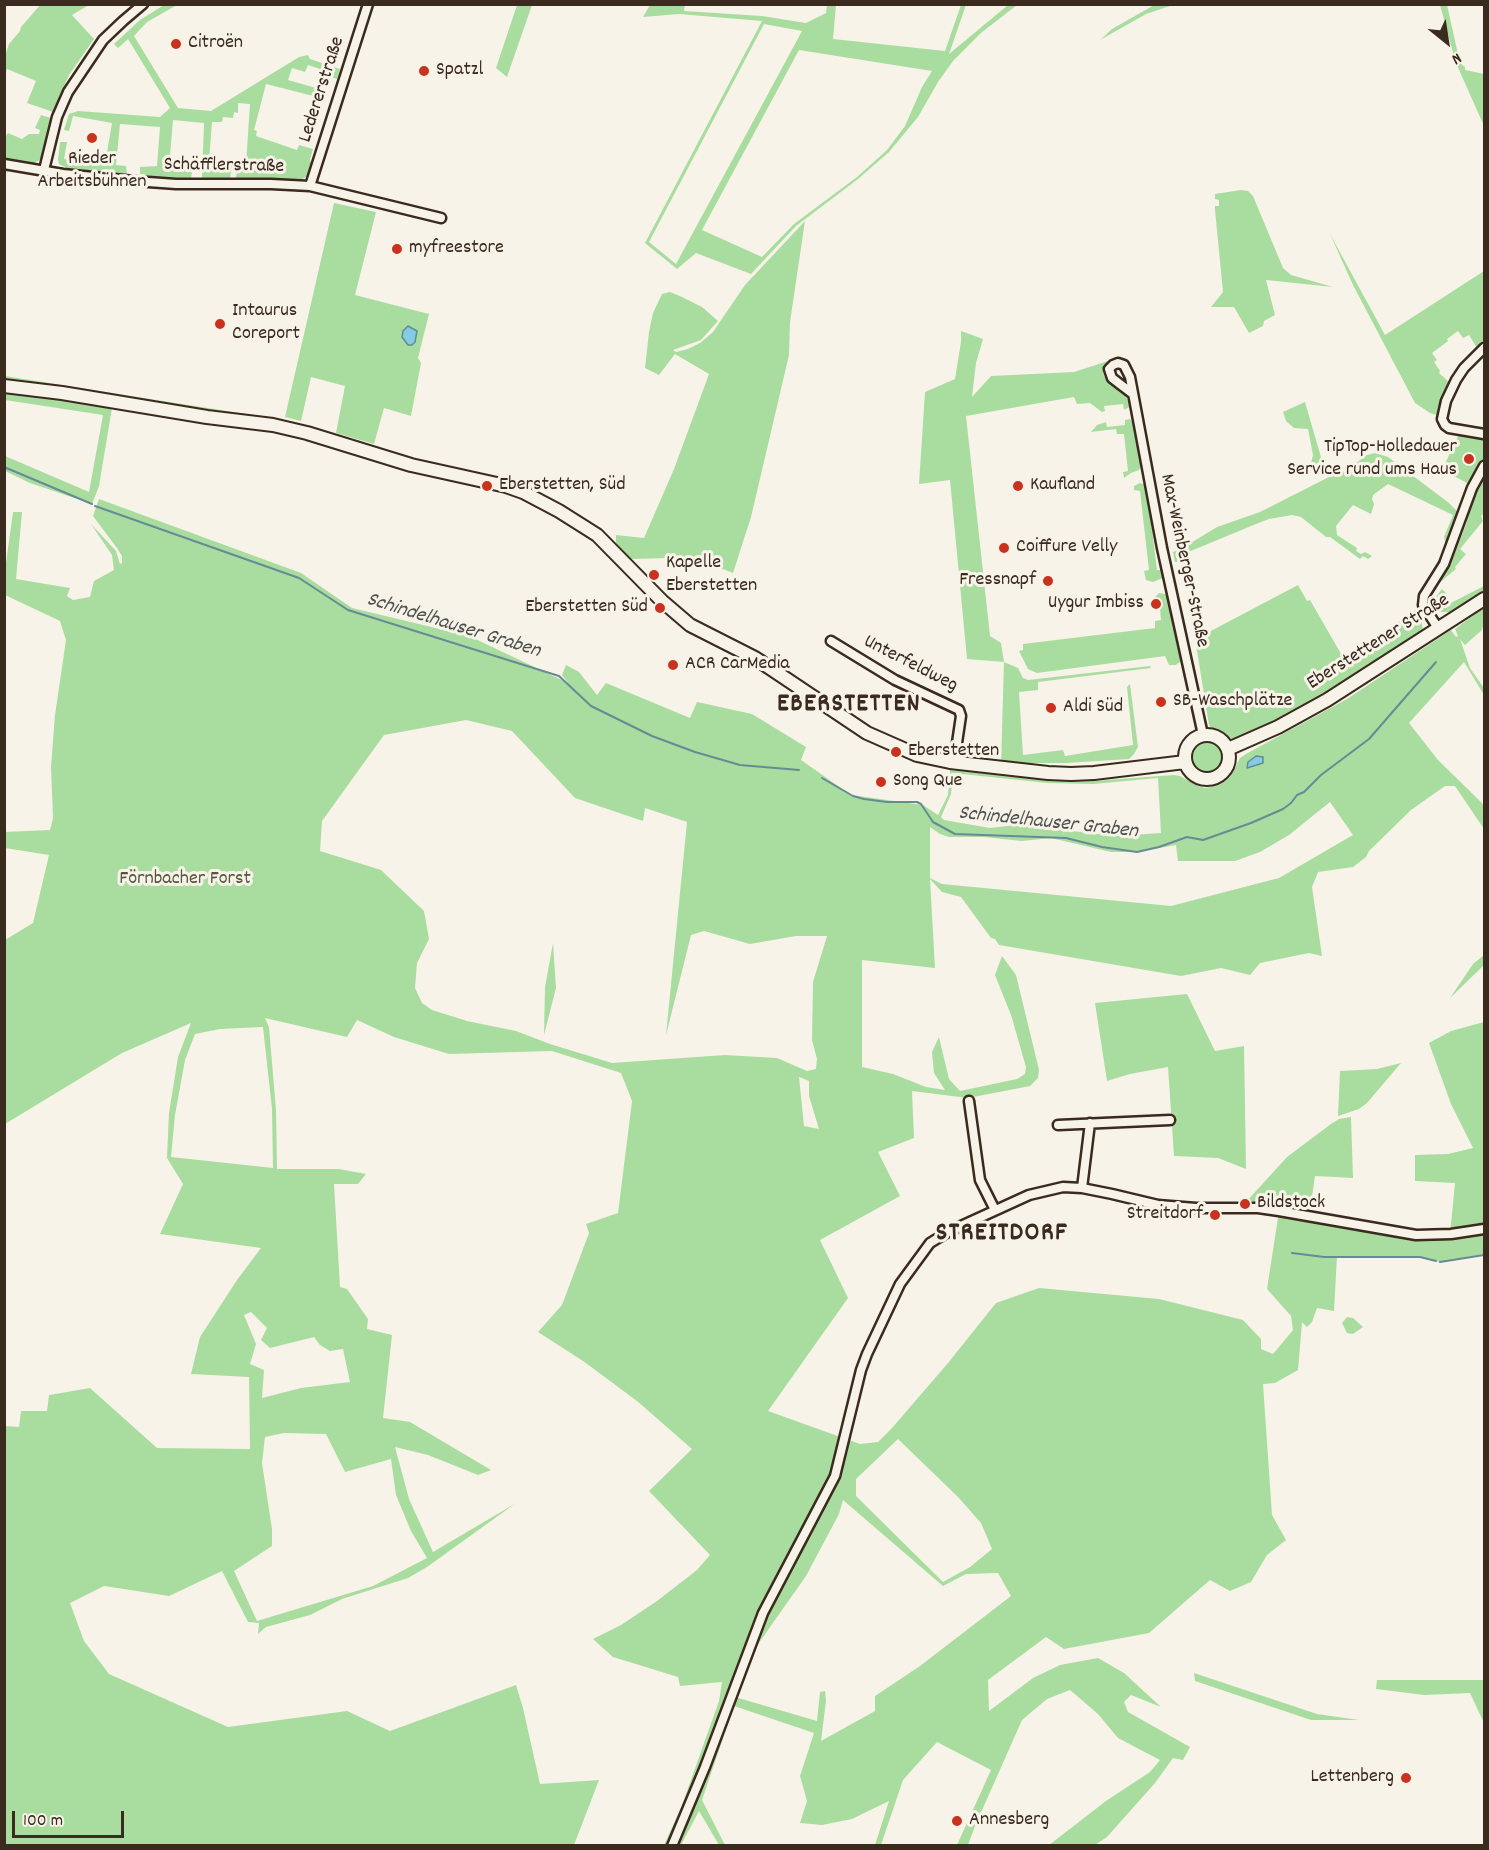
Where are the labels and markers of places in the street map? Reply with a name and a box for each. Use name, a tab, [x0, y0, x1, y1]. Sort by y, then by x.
place label: Citroën	[188, 32, 243, 56]
marker: Citroën	[169, 37, 183, 51]
place label: Spatzl	[436, 59, 483, 83]
marker: Spatzl	[417, 64, 431, 78]
marker: Rieder Arbeitsbühnen	[85, 131, 99, 145]
place label: Rieder Arbeitsbühnen	[38, 148, 146, 195]
place label: myfreestore	[409, 237, 504, 261]
marker: myfreestore	[390, 242, 404, 256]
place label: Intaurus Coreport	[232, 300, 300, 347]
marker: Intaurus Coreport	[213, 317, 227, 331]
place label: TipTop-Holledauer Service rund ums Haus	[1287, 436, 1457, 483]
marker: TipTop-Holledauer Service rund ums Haus	[1462, 452, 1476, 466]
place label: Eberstetten, Süd	[499, 474, 626, 498]
place label: Kaufland	[1030, 474, 1095, 498]
marker: Eberstetten, Süd	[480, 479, 494, 493]
marker: Kaufland	[1011, 479, 1025, 493]
place label: Coiffure Velly	[1016, 536, 1117, 560]
marker: Coiffure Velly	[997, 541, 1011, 555]
place label: Kapelle Eberstetten	[666, 552, 757, 599]
marker: Kapelle Eberstetten	[647, 568, 661, 582]
place label: Fressnapf	[959, 569, 1036, 593]
marker: Fressnapf	[1041, 574, 1055, 588]
place label: Uygur Imbiss	[1048, 592, 1144, 616]
place label: Eberstetten Süd	[525, 596, 648, 620]
marker: Uygur Imbiss	[1149, 597, 1163, 611]
marker: Eberstetten Süd	[653, 601, 667, 615]
place label: ACR CarMedia	[685, 653, 790, 677]
marker: ACR CarMedia	[666, 658, 680, 672]
place label: SB-Waschplätze	[1173, 690, 1292, 714]
marker: SB-Waschplätze	[1154, 695, 1168, 709]
place label: Aldi Süd	[1063, 696, 1123, 720]
marker: Aldi Süd	[1044, 701, 1058, 715]
place label: Eberstetten	[908, 740, 999, 764]
marker: Eberstetten	[889, 745, 903, 759]
place label: Song Que	[893, 770, 962, 794]
marker: Song Que	[874, 775, 888, 789]
place label: Bildstock	[1257, 1192, 1325, 1216]
marker: Bildstock	[1238, 1197, 1252, 1211]
place label: Streitdorf	[1127, 1203, 1203, 1227]
marker: Streitdorf	[1208, 1208, 1222, 1222]
place label: Lettenberg	[1311, 1766, 1394, 1790]
marker: Lettenberg	[1399, 1771, 1413, 1785]
place label: Annesberg	[969, 1809, 1049, 1833]
marker: Annesberg	[950, 1814, 964, 1828]

